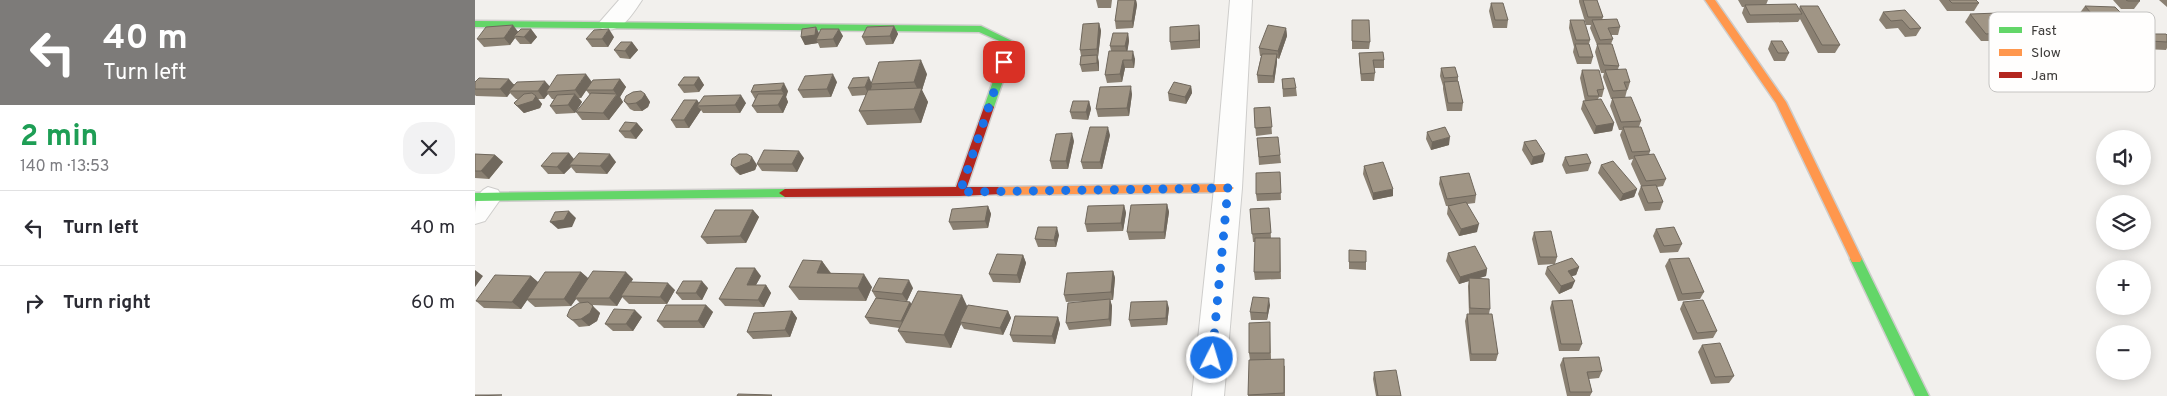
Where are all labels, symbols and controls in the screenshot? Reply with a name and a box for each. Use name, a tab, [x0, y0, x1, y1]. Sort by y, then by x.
legend	[1989, 12, 2155, 92]
text: 40 m	[103, 17, 188, 61]
icon: left	[20, 20, 85, 85]
text: Fast	[2031, 23, 2057, 40]
pin	[983, 41, 1025, 83]
text: Slow	[2031, 45, 2061, 62]
icon: arrive	[990, 48, 1018, 76]
text: Turn left	[103, 60, 186, 87]
text: Jam	[2031, 68, 2058, 85]
text: 2 min	[20, 119, 98, 156]
button: close	[403, 122, 455, 174]
map controls	[2096, 130, 2151, 380]
button: sound	[2096, 130, 2151, 185]
text: 140 m · 13:53	[20, 157, 109, 177]
button: layers	[2096, 195, 2151, 250]
icon: left	[20, 214, 48, 242]
text: Turn left	[63, 216, 139, 240]
text: 40 m	[410, 216, 455, 240]
button: +	[2096, 260, 2151, 315]
icon: right	[20, 289, 48, 317]
text: Turn right	[63, 291, 151, 315]
text: 60 m	[411, 291, 455, 315]
button: −	[2096, 325, 2151, 380]
position arrow	[1185, 331, 1237, 383]

